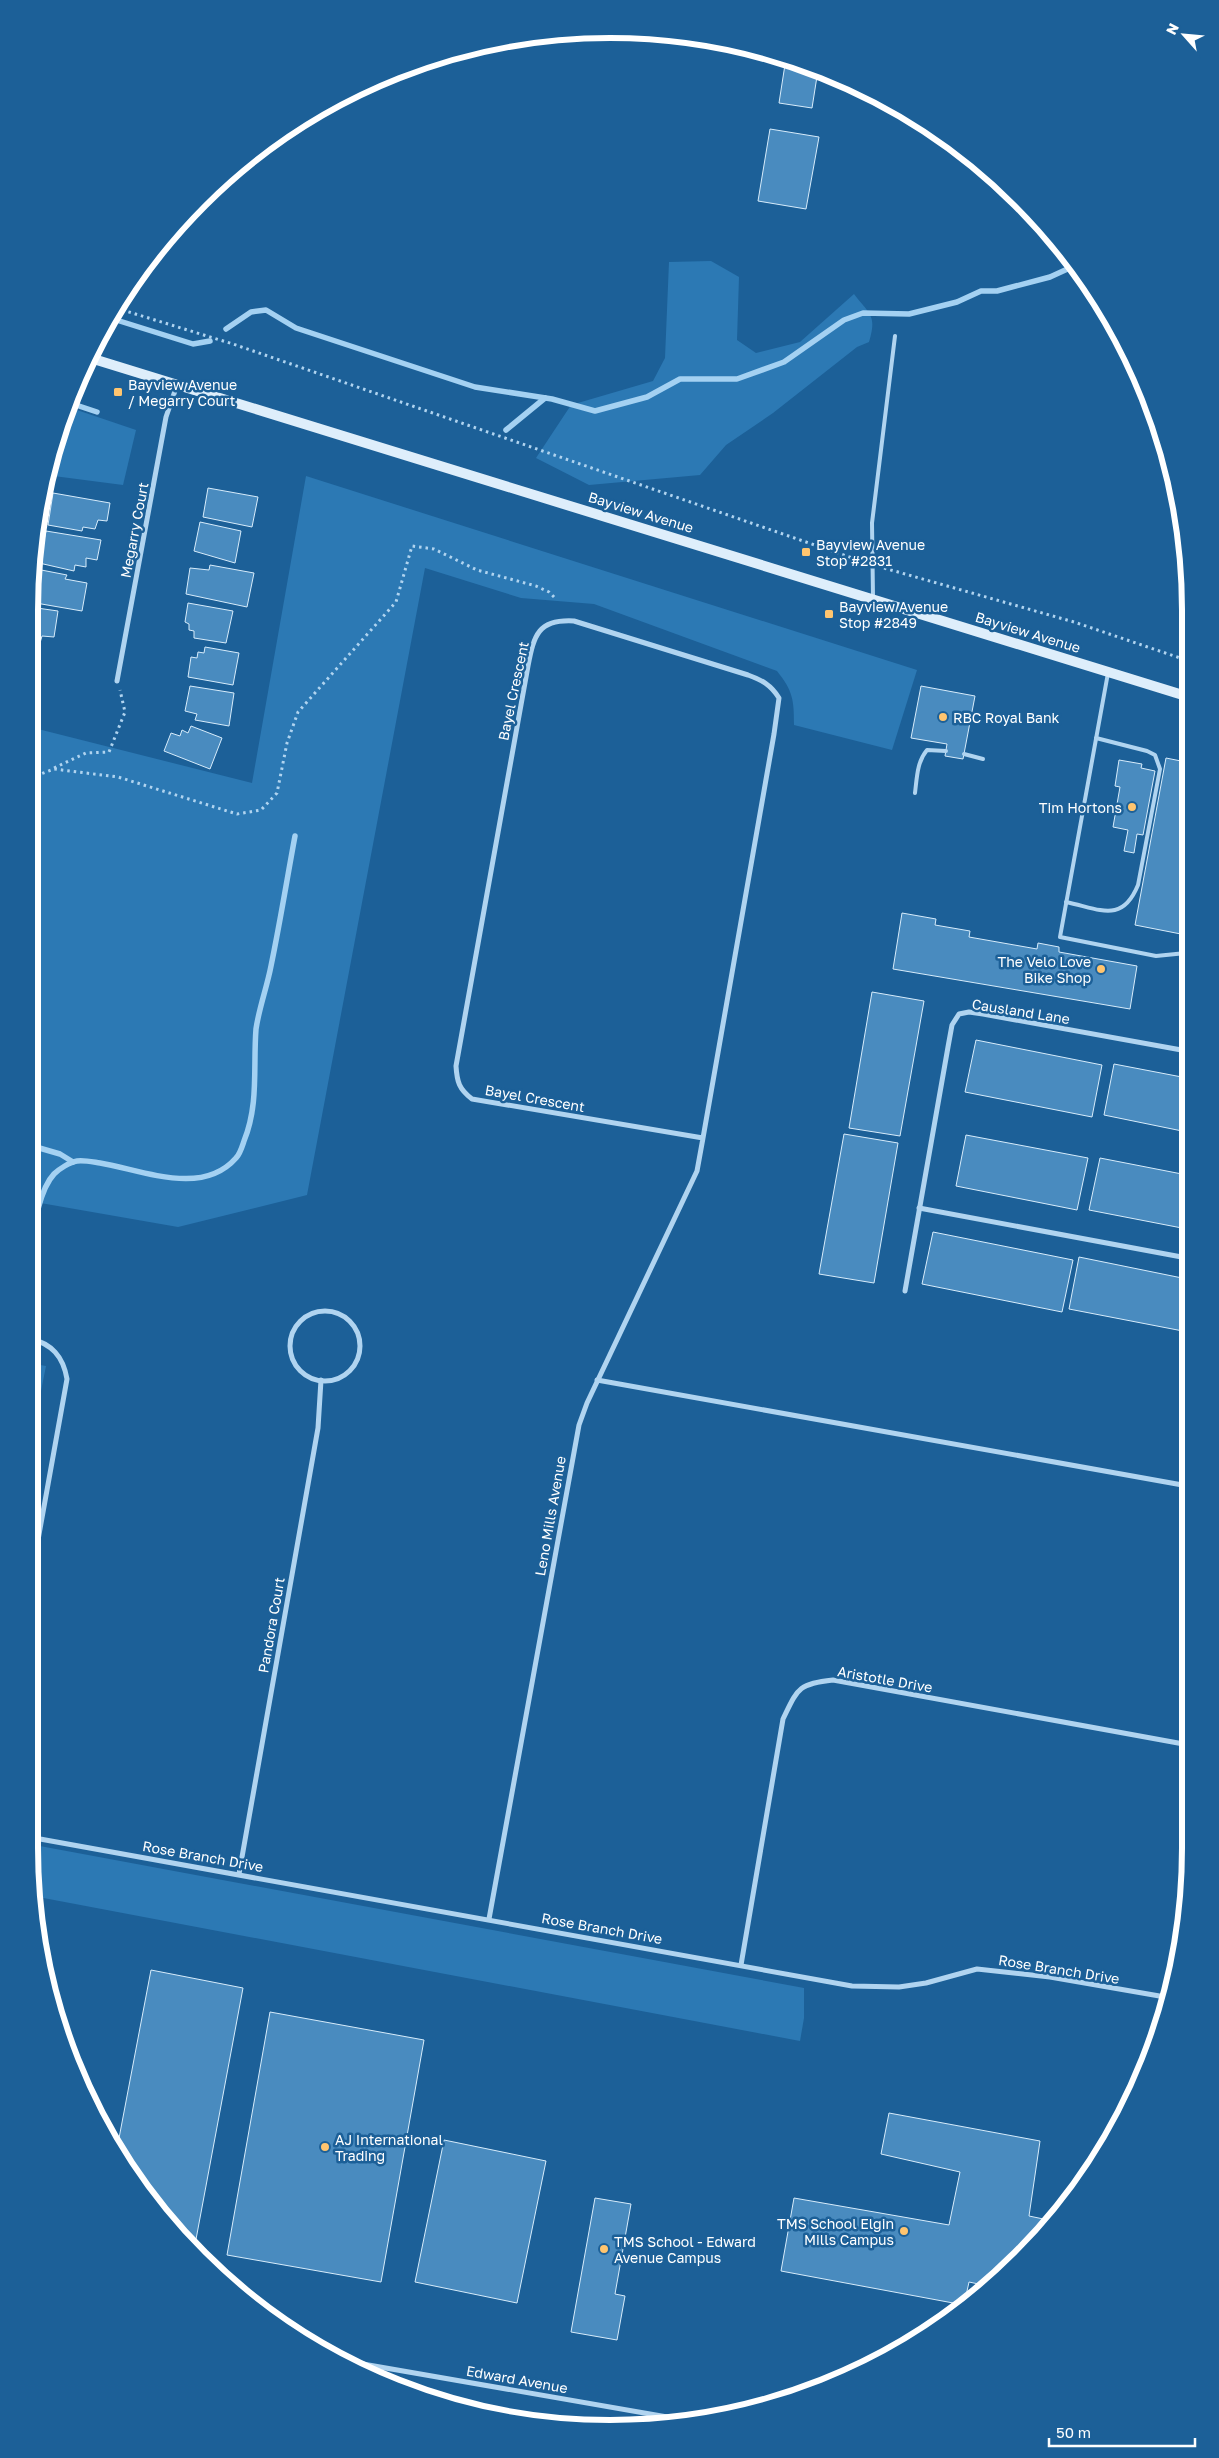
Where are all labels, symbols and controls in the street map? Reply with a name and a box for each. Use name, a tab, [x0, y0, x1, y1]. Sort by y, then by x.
north arrow	[1159, 10, 1209, 60]
text: N	[1162, 20, 1182, 37]
place label: Bayview Avenue / Megarry Court	[128, 376, 237, 409]
marker: Bayview Avenue / Megarry Court	[112, 386, 124, 398]
street label: Megarry Court	[116, 481, 152, 579]
street label: Bayview Avenue	[586, 488, 696, 536]
place label: Bayview Avenue Stop #2831	[816, 536, 925, 569]
marker: Bayview Avenue Stop #2831	[800, 546, 812, 558]
place label: Bayview Avenue Stop #2849	[839, 598, 948, 631]
marker: Bayview Avenue Stop #2849	[823, 608, 835, 620]
street label: Bayview Avenue	[973, 608, 1083, 656]
street label: Bayel Crescent	[494, 640, 532, 742]
place label: RBC Royal Bank	[953, 709, 1060, 726]
marker: RBC Royal Bank	[937, 711, 949, 723]
place label: Tim Hortons	[1039, 799, 1122, 816]
marker: Tim Hortons	[1126, 801, 1138, 813]
place label: The Velo Love Bike Shop	[998, 953, 1091, 986]
marker: The Velo Love Bike Shop	[1095, 963, 1107, 975]
street label: Causland Lane	[971, 995, 1071, 1027]
street label: Bayel Crescent	[484, 1081, 586, 1115]
street label: Leno Mills Avenue	[531, 1455, 569, 1577]
street label: Pandora Court	[254, 1576, 288, 1674]
street label: Aristotle Drive	[836, 1662, 934, 1696]
street label: Rose Branch Drive	[141, 1837, 265, 1875]
street label: Rose Branch Drive	[540, 1909, 664, 1947]
street label: Rose Branch Drive	[997, 1951, 1121, 1987]
place label: AJ International Trading	[335, 2131, 443, 2164]
marker: AJ International Trading	[319, 2141, 331, 2153]
place label: TMS School Elgin Mills Campus	[777, 2215, 894, 2248]
marker: TMS School Elgin Mills Campus	[898, 2225, 910, 2237]
place label: TMS School - Edward Avenue Campus	[614, 2233, 756, 2266]
marker: TMS School - Edward Avenue Campus	[598, 2243, 610, 2255]
street label: Edward Avenue	[465, 2362, 569, 2396]
scale bar	[1049, 2416, 1195, 2448]
text: 50 m	[1056, 2423, 1091, 2441]

